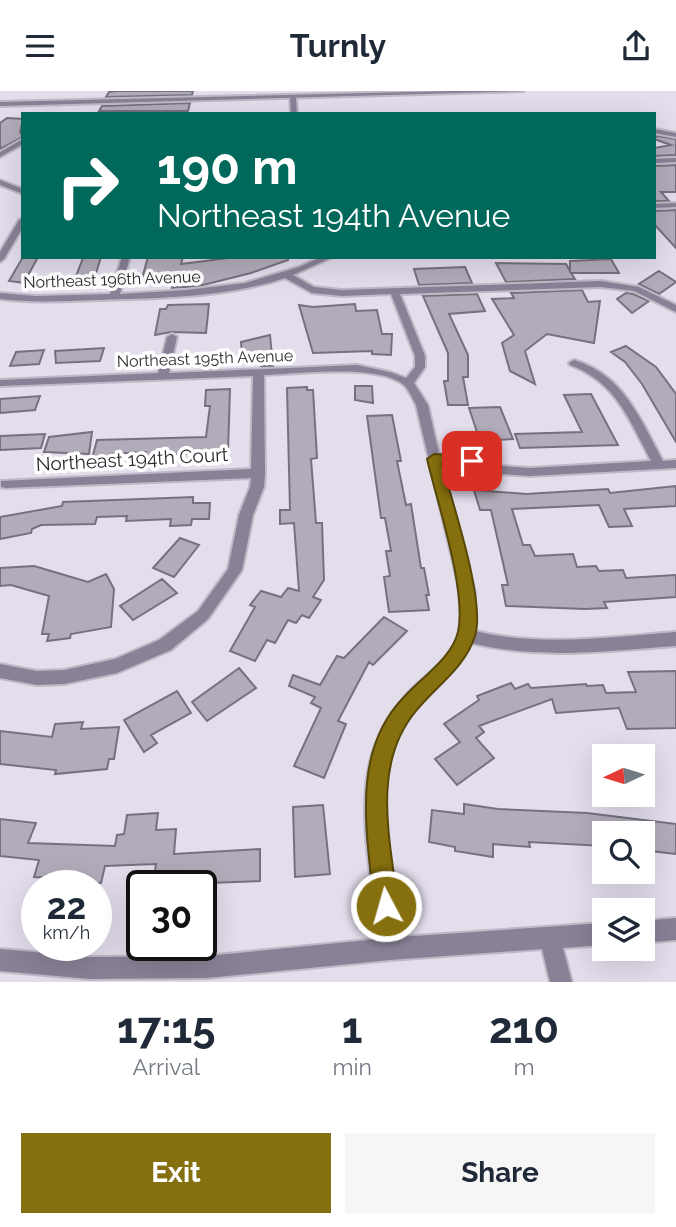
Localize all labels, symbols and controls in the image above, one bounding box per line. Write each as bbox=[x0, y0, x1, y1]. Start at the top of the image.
icon: menu bbox=[21, 27, 59, 65]
text: Turnly bbox=[290, 27, 386, 64]
icon: share bbox=[617, 27, 655, 65]
text: 190 m bbox=[157, 138, 298, 195]
icon: right bbox=[42, 140, 133, 231]
text: Northeast 194th Avenue bbox=[157, 197, 510, 234]
street label: Northeast 196th Avenue bbox=[23, 267, 201, 292]
street label: Northeast 195th Avenue bbox=[116, 346, 294, 371]
pin bbox=[442, 431, 502, 491]
icon: arrive bbox=[453, 442, 491, 480]
street label: Northeast 194th Court bbox=[35, 443, 229, 475]
north arrow bbox=[592, 744, 654, 807]
map controls bbox=[592, 744, 655, 961]
button: search bbox=[592, 821, 655, 884]
position arrow bbox=[349, 869, 423, 943]
speed limit sign: 30 bbox=[126, 870, 217, 961]
text: 22 bbox=[47, 886, 86, 927]
button: layers bbox=[592, 898, 655, 961]
text: km/h bbox=[43, 922, 90, 943]
text: 17:15 bbox=[117, 1004, 216, 1053]
text: 1 bbox=[342, 1004, 363, 1053]
text: 210 bbox=[489, 1004, 559, 1053]
text: Arrival bbox=[132, 1053, 200, 1080]
text: min bbox=[332, 1053, 372, 1080]
text: m bbox=[513, 1053, 535, 1080]
button: Exit bbox=[21, 1133, 331, 1213]
button: Share bbox=[345, 1133, 655, 1213]

